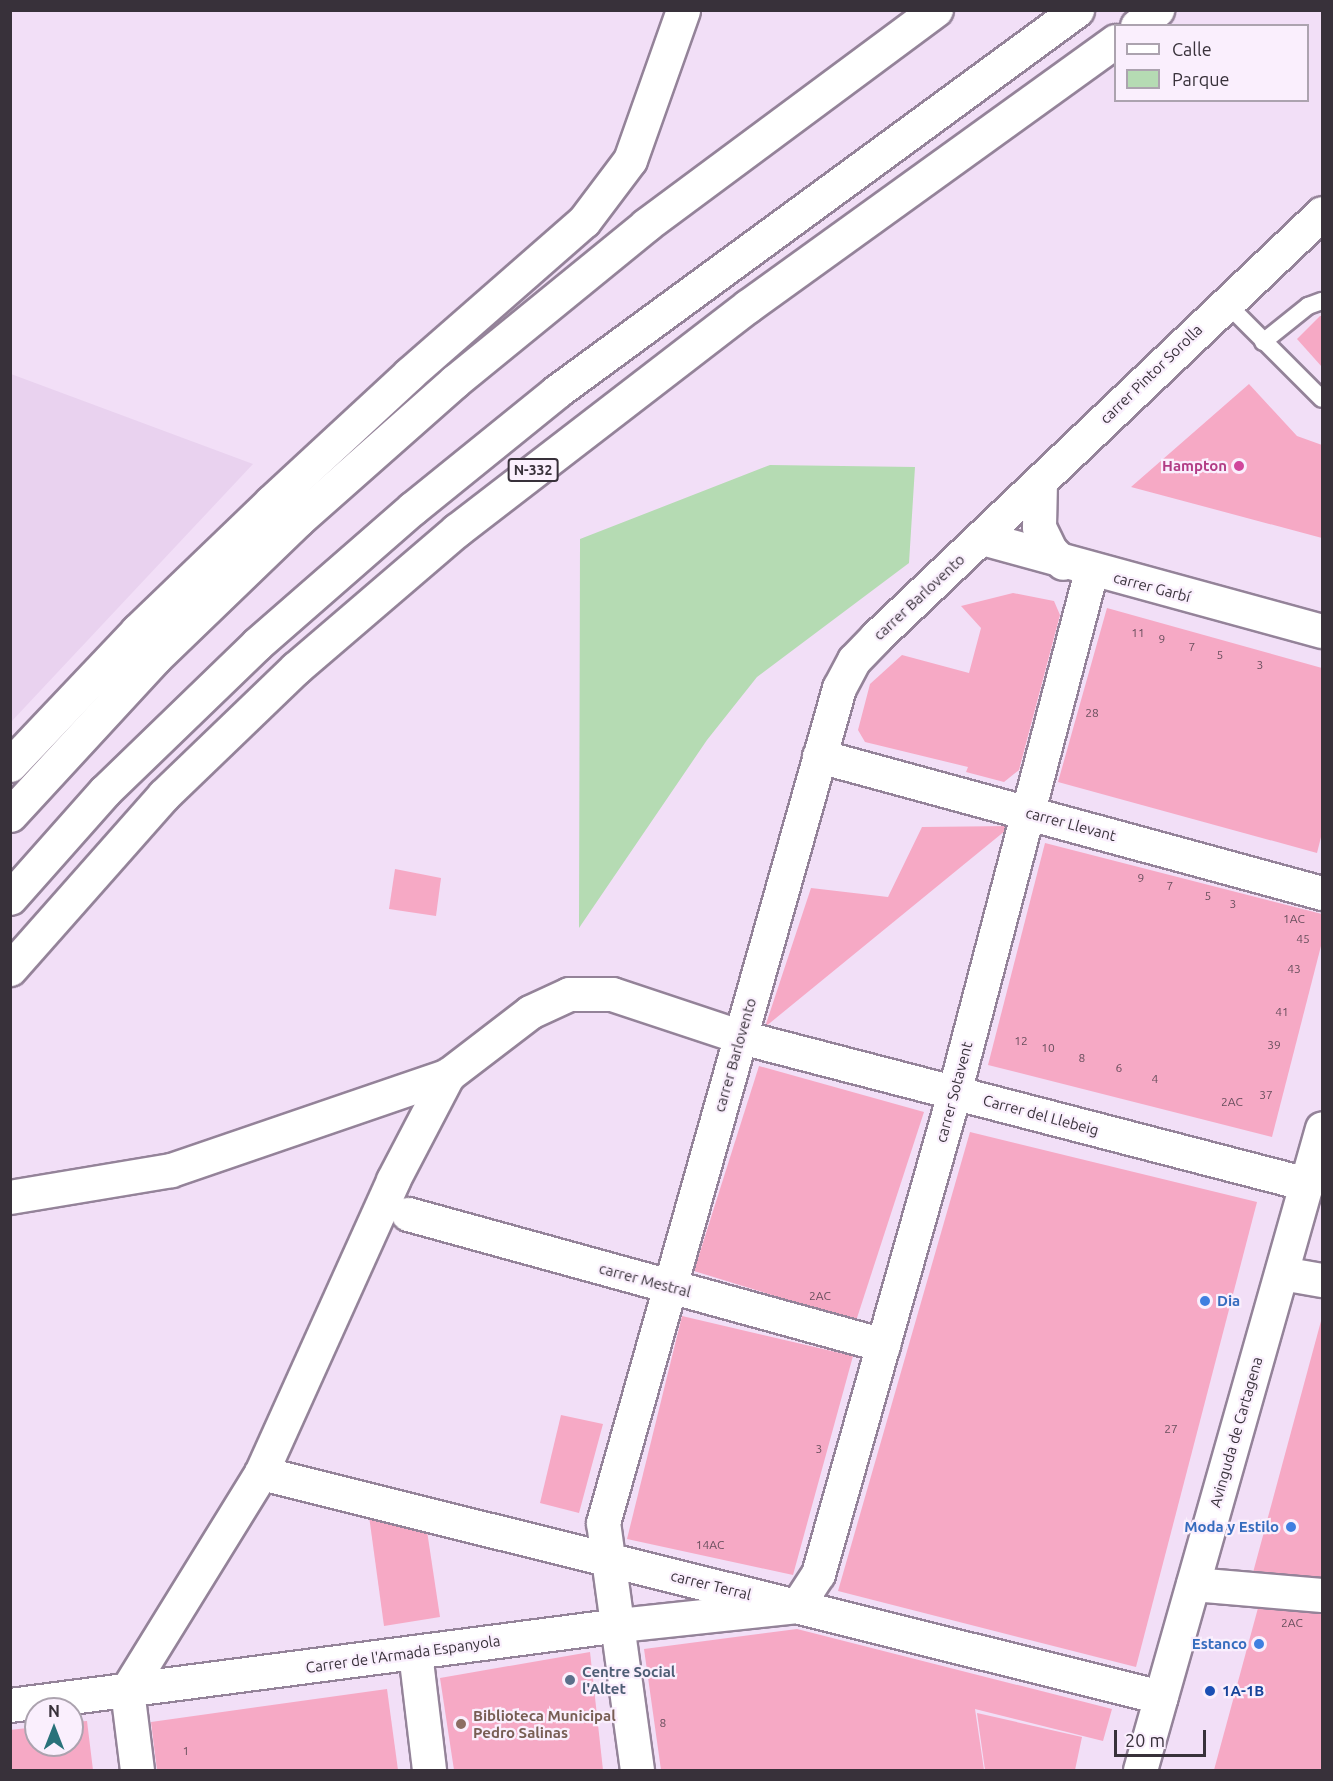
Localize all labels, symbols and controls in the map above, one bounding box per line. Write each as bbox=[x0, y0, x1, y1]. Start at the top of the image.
legend bbox=[1114, 24, 1309, 102]
text: Calle bbox=[1172, 39, 1212, 59]
text: Parque bbox=[1172, 69, 1229, 89]
street label: carrer Pintor Sorolla bbox=[1096, 321, 1206, 427]
place label: Hampton bbox=[1162, 457, 1227, 475]
road number: N-332 bbox=[508, 459, 558, 481]
marker: Hampton bbox=[1232, 459, 1246, 473]
street label: carrer Barlovento bbox=[870, 550, 968, 644]
street label: carrer Garbí bbox=[1111, 568, 1193, 606]
house number: 11 bbox=[1131, 626, 1145, 640]
house number: 9 bbox=[1159, 632, 1165, 646]
house number: 7 bbox=[1189, 640, 1195, 654]
house number: 5 bbox=[1217, 648, 1223, 662]
house number: 3 bbox=[1257, 658, 1263, 672]
house number: 28 bbox=[1085, 706, 1099, 720]
street label: carrer Llevant bbox=[1024, 803, 1118, 845]
house number: 9 bbox=[1138, 871, 1144, 885]
house number: 7 bbox=[1167, 879, 1173, 893]
house number: 5 bbox=[1205, 889, 1211, 903]
house number: 3 bbox=[1230, 897, 1236, 911]
house number: 1AC bbox=[1283, 912, 1305, 926]
house number: 45 bbox=[1296, 932, 1310, 946]
house number: 43 bbox=[1287, 962, 1301, 976]
street label: carrer Barlovento bbox=[710, 996, 760, 1114]
house number: 41 bbox=[1275, 1005, 1289, 1019]
house number: 12 bbox=[1014, 1034, 1028, 1048]
house number: 39 bbox=[1267, 1038, 1281, 1052]
street label: carrer Sotavent bbox=[932, 1040, 976, 1144]
house number: 10 bbox=[1041, 1041, 1055, 1055]
house number: 8 bbox=[1079, 1051, 1085, 1065]
house number: 6 bbox=[1116, 1061, 1122, 1075]
house number: 4 bbox=[1152, 1072, 1158, 1086]
house number: 37 bbox=[1259, 1088, 1273, 1102]
street label: Carrer del Llebeig bbox=[981, 1091, 1101, 1139]
house number: 2AC bbox=[1221, 1095, 1243, 1109]
street label: carrer Mestral bbox=[597, 1259, 693, 1301]
house number: 2AC bbox=[809, 1289, 831, 1303]
place label: Dia bbox=[1217, 1292, 1240, 1310]
marker: Dia bbox=[1198, 1294, 1212, 1308]
street label: Avinguda de Cartagena bbox=[1206, 1355, 1266, 1509]
house number: 27 bbox=[1164, 1422, 1178, 1436]
house number: 3 bbox=[816, 1442, 822, 1456]
place label: Moda y Estilo bbox=[1184, 1518, 1279, 1536]
marker: Moda y Estilo bbox=[1284, 1520, 1298, 1534]
house number: 14AC bbox=[696, 1538, 724, 1552]
street label: carrer Terral bbox=[669, 1566, 753, 1604]
house number: 2AC bbox=[1281, 1616, 1303, 1630]
street label: Carrer de l'Armada Espanyola bbox=[305, 1631, 501, 1677]
place label: Estanco bbox=[1192, 1635, 1247, 1653]
marker: Estanco bbox=[1252, 1637, 1266, 1651]
place label: Centre Social l'Altet bbox=[582, 1662, 675, 1697]
marker: Centre Social l'Altet bbox=[563, 1673, 577, 1687]
place label: 1A-1B bbox=[1222, 1682, 1264, 1700]
marker: 1A-1B bbox=[1203, 1684, 1217, 1698]
north arrow bbox=[24, 1697, 84, 1757]
text: N bbox=[48, 1702, 60, 1720]
place label: Biblioteca Municipal Pedro Salinas bbox=[473, 1706, 616, 1741]
house number: 8 bbox=[660, 1716, 666, 1730]
marker: Biblioteca Municipal Pedro Salinas bbox=[454, 1717, 468, 1731]
scale bar bbox=[1117, 1718, 1208, 1756]
text: 20 m bbox=[1125, 1730, 1165, 1750]
house number: 1 bbox=[183, 1744, 189, 1758]

